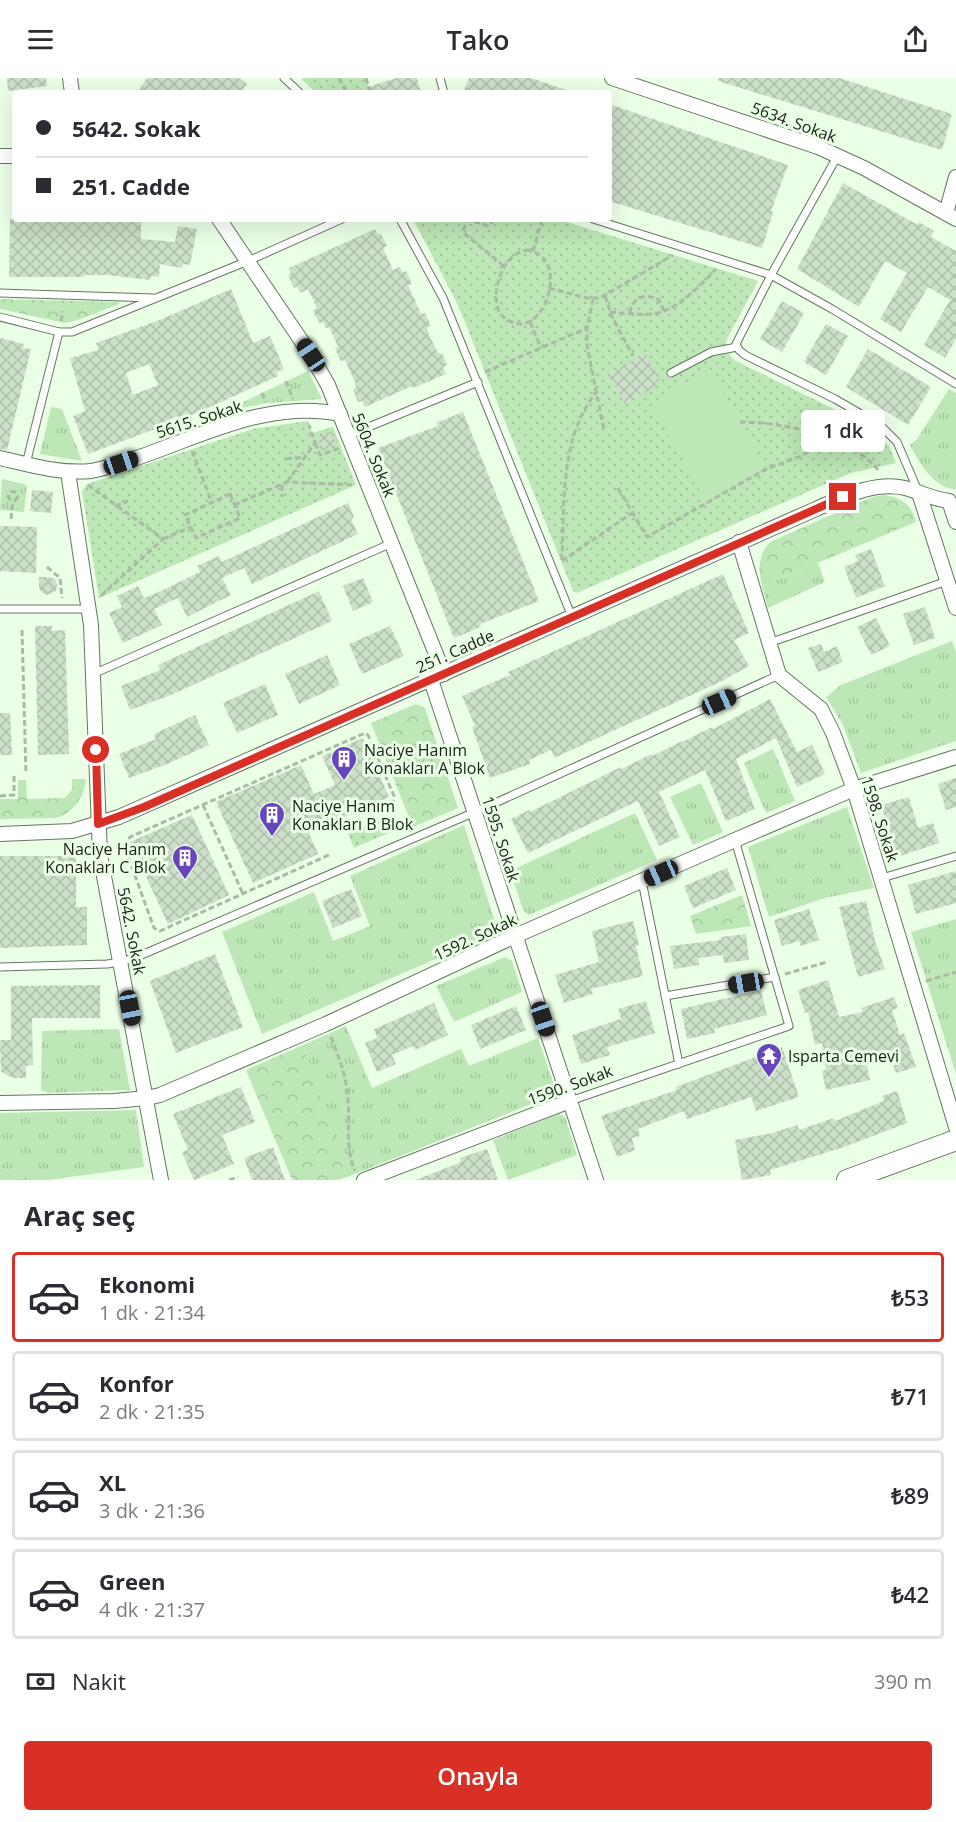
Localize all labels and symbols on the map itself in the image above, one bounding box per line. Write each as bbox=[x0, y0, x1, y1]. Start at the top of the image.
street label: 5634. Sokak bbox=[748, 96, 840, 148]
car bbox=[293, 335, 329, 375]
street label: 5615. Sokak bbox=[153, 395, 245, 443]
street label: 5604. Sokak bbox=[347, 410, 401, 501]
callout: 1 dk bbox=[801, 410, 885, 452]
car bbox=[101, 449, 141, 477]
route end bbox=[829, 483, 856, 510]
street label: 251. Cadde bbox=[412, 624, 498, 678]
car bbox=[699, 686, 739, 718]
route start bbox=[82, 736, 109, 763]
place label: Naciye Hanım Konakları A Blok bbox=[364, 739, 485, 779]
building icon: Naciye Hanım Konakları A Blok bbox=[329, 744, 359, 782]
street label: 1598. Sokak bbox=[856, 773, 904, 865]
street label: 1595. Sokak bbox=[477, 793, 525, 885]
place label: Naciye Hanım Konakları B Blok bbox=[292, 795, 414, 835]
building icon: Naciye Hanım Konakları B Blok bbox=[257, 800, 287, 838]
place label: Naciye Hanım Konakları C Blok bbox=[45, 838, 167, 878]
building icon: Naciye Hanım Konakları C Blok bbox=[170, 843, 200, 881]
car bbox=[641, 857, 681, 889]
street label: 5642. Sokak bbox=[113, 885, 151, 977]
street label: 1592. Sokak bbox=[430, 908, 521, 966]
car bbox=[727, 971, 765, 995]
car bbox=[118, 989, 142, 1027]
car bbox=[529, 999, 557, 1039]
temple icon: Isparta Cemevi bbox=[754, 1041, 784, 1079]
place label: Isparta Cemevi bbox=[788, 1045, 899, 1067]
street label: 1590. Sokak bbox=[524, 1059, 616, 1111]

